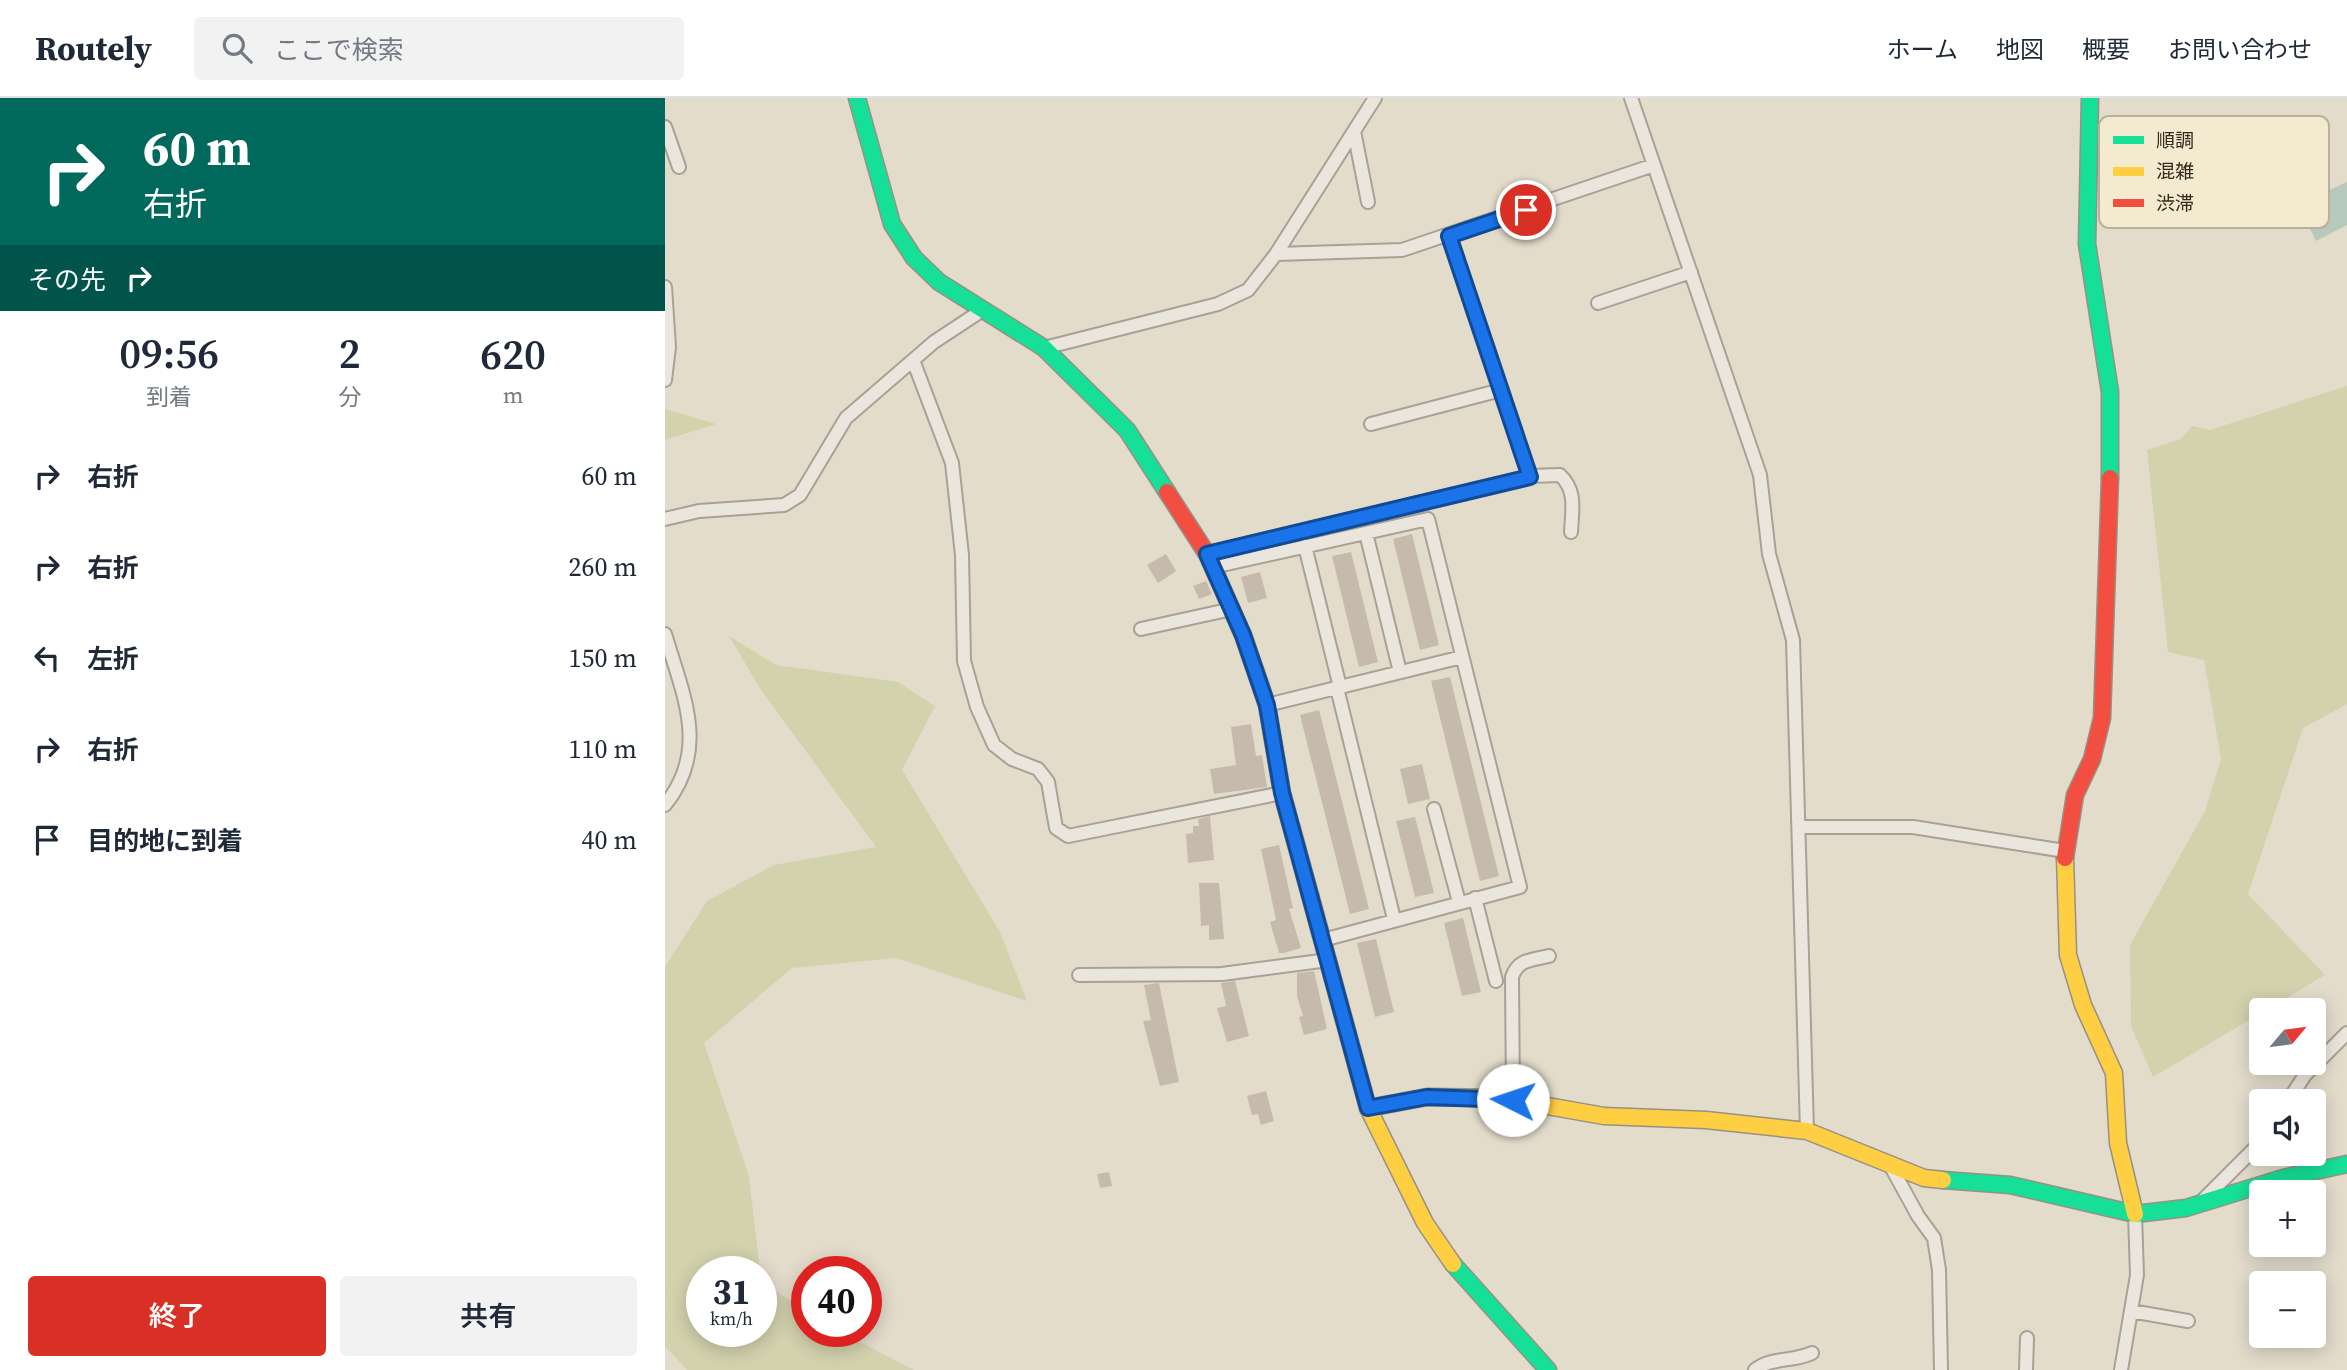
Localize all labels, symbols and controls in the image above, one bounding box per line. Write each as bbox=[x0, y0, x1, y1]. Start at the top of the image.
search box bbox=[194, 17, 684, 80]
text: Routely bbox=[35, 26, 152, 71]
icon: search bbox=[218, 29, 256, 67]
text: ここで検索 bbox=[274, 32, 404, 68]
text: ホーム bbox=[1887, 33, 1958, 66]
text: 地図 bbox=[1996, 33, 2044, 66]
text: 概要 bbox=[2082, 33, 2130, 66]
text: お問い合わせ bbox=[2168, 33, 2312, 66]
text: 60 m bbox=[143, 114, 251, 181]
legend bbox=[2099, 116, 2329, 228]
icon: right bbox=[28, 126, 119, 217]
text: 順調 bbox=[2156, 127, 2194, 153]
text: 混雑 bbox=[2156, 158, 2194, 184]
pin bbox=[1496, 180, 1556, 240]
text: 右折 bbox=[143, 182, 207, 226]
text: 渋滞 bbox=[2156, 190, 2194, 216]
icon: arrive bbox=[1507, 191, 1545, 229]
icon: right bbox=[120, 259, 158, 297]
text: その先 bbox=[28, 262, 106, 298]
text: 09:56 bbox=[119, 324, 219, 382]
text: 2 bbox=[339, 324, 361, 382]
text: 620 bbox=[480, 325, 546, 383]
text: m bbox=[503, 379, 523, 411]
text: 到着 bbox=[146, 381, 192, 413]
text: 分 bbox=[338, 381, 361, 413]
icon: right bbox=[28, 457, 66, 495]
text: 60 m bbox=[582, 458, 637, 494]
text: 右折 bbox=[87, 459, 139, 495]
icon: right bbox=[28, 548, 66, 586]
text: 260 m bbox=[569, 549, 637, 585]
text: 右折 bbox=[87, 550, 139, 586]
icon: left bbox=[28, 639, 66, 677]
text: 150 m bbox=[569, 640, 637, 676]
text: 左折 bbox=[87, 641, 139, 677]
icon: right bbox=[28, 730, 66, 768]
text: 110 m bbox=[569, 731, 637, 767]
text: 右折 bbox=[87, 732, 139, 768]
icon: arrive bbox=[28, 821, 66, 859]
text: 40 m bbox=[582, 822, 637, 858]
text: 目的地に到着 bbox=[87, 823, 243, 859]
north arrow bbox=[2249, 998, 2326, 1074]
map controls bbox=[2249, 998, 2326, 1348]
position arrow bbox=[1476, 1063, 1550, 1137]
button: sound bbox=[2249, 1089, 2326, 1166]
button: + bbox=[2249, 1180, 2326, 1257]
speed limit sign: 40 bbox=[791, 1256, 882, 1347]
text: 31 bbox=[713, 1268, 750, 1316]
button: − bbox=[2249, 1271, 2326, 1348]
button: 終了 bbox=[28, 1276, 326, 1356]
button: 共有 bbox=[340, 1276, 637, 1356]
text: km/h bbox=[710, 1306, 753, 1331]

